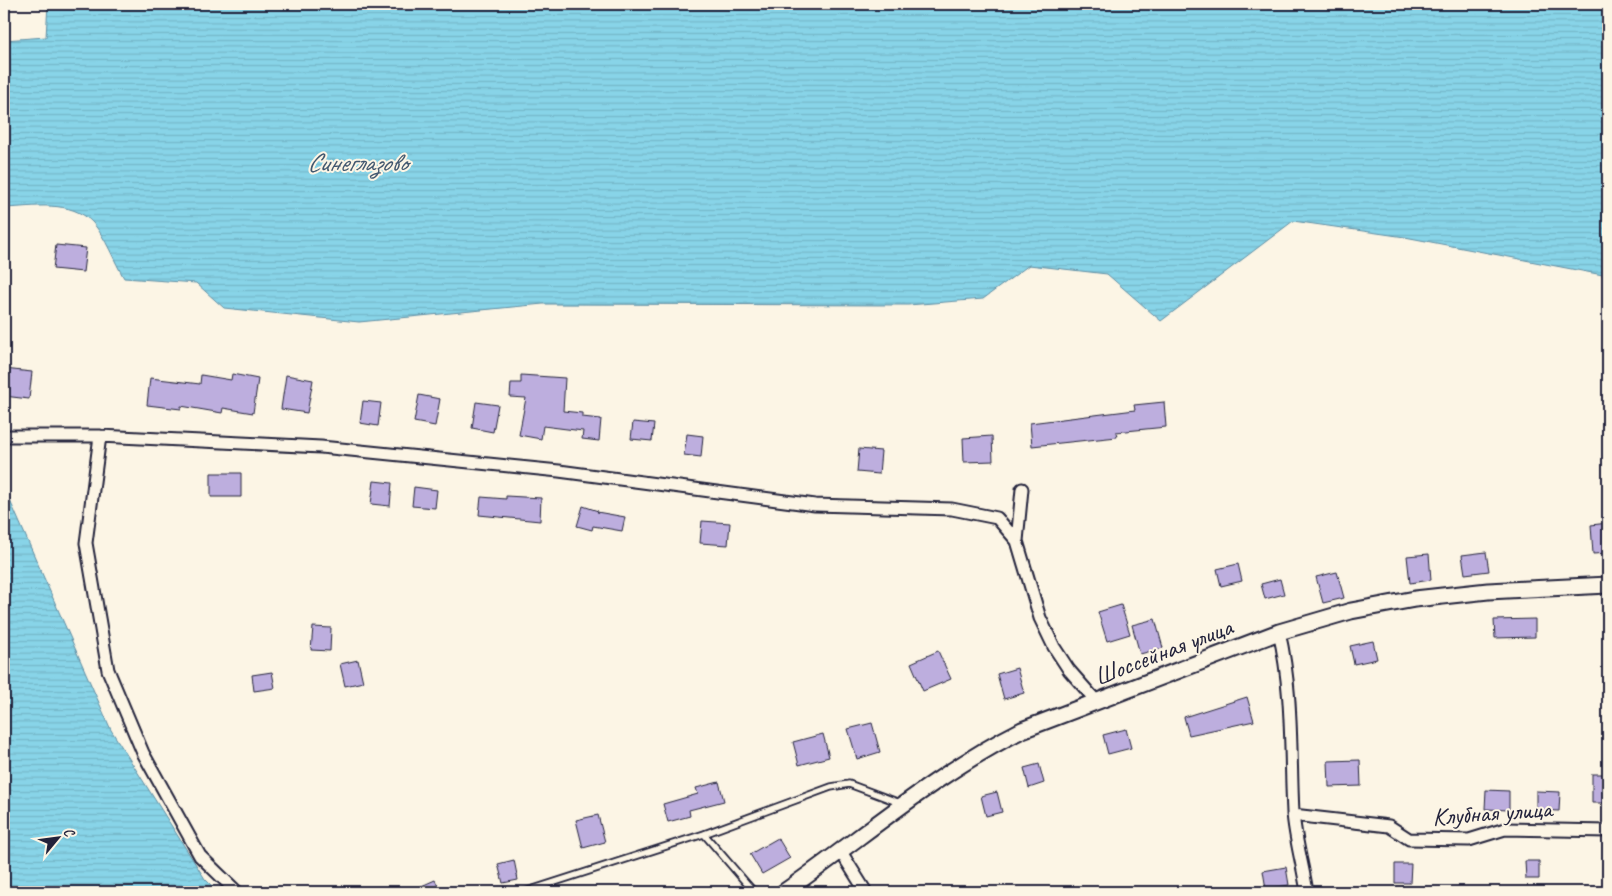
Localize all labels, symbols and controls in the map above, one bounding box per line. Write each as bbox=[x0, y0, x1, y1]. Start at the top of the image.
water label: Синеглазово bbox=[307, 146, 412, 179]
street label: Шоссейная улица bbox=[1090, 610, 1239, 693]
street label: Клубная улица bbox=[1431, 793, 1556, 833]
north arrow bbox=[32, 814, 82, 864]
text: С bbox=[60, 825, 79, 841]

